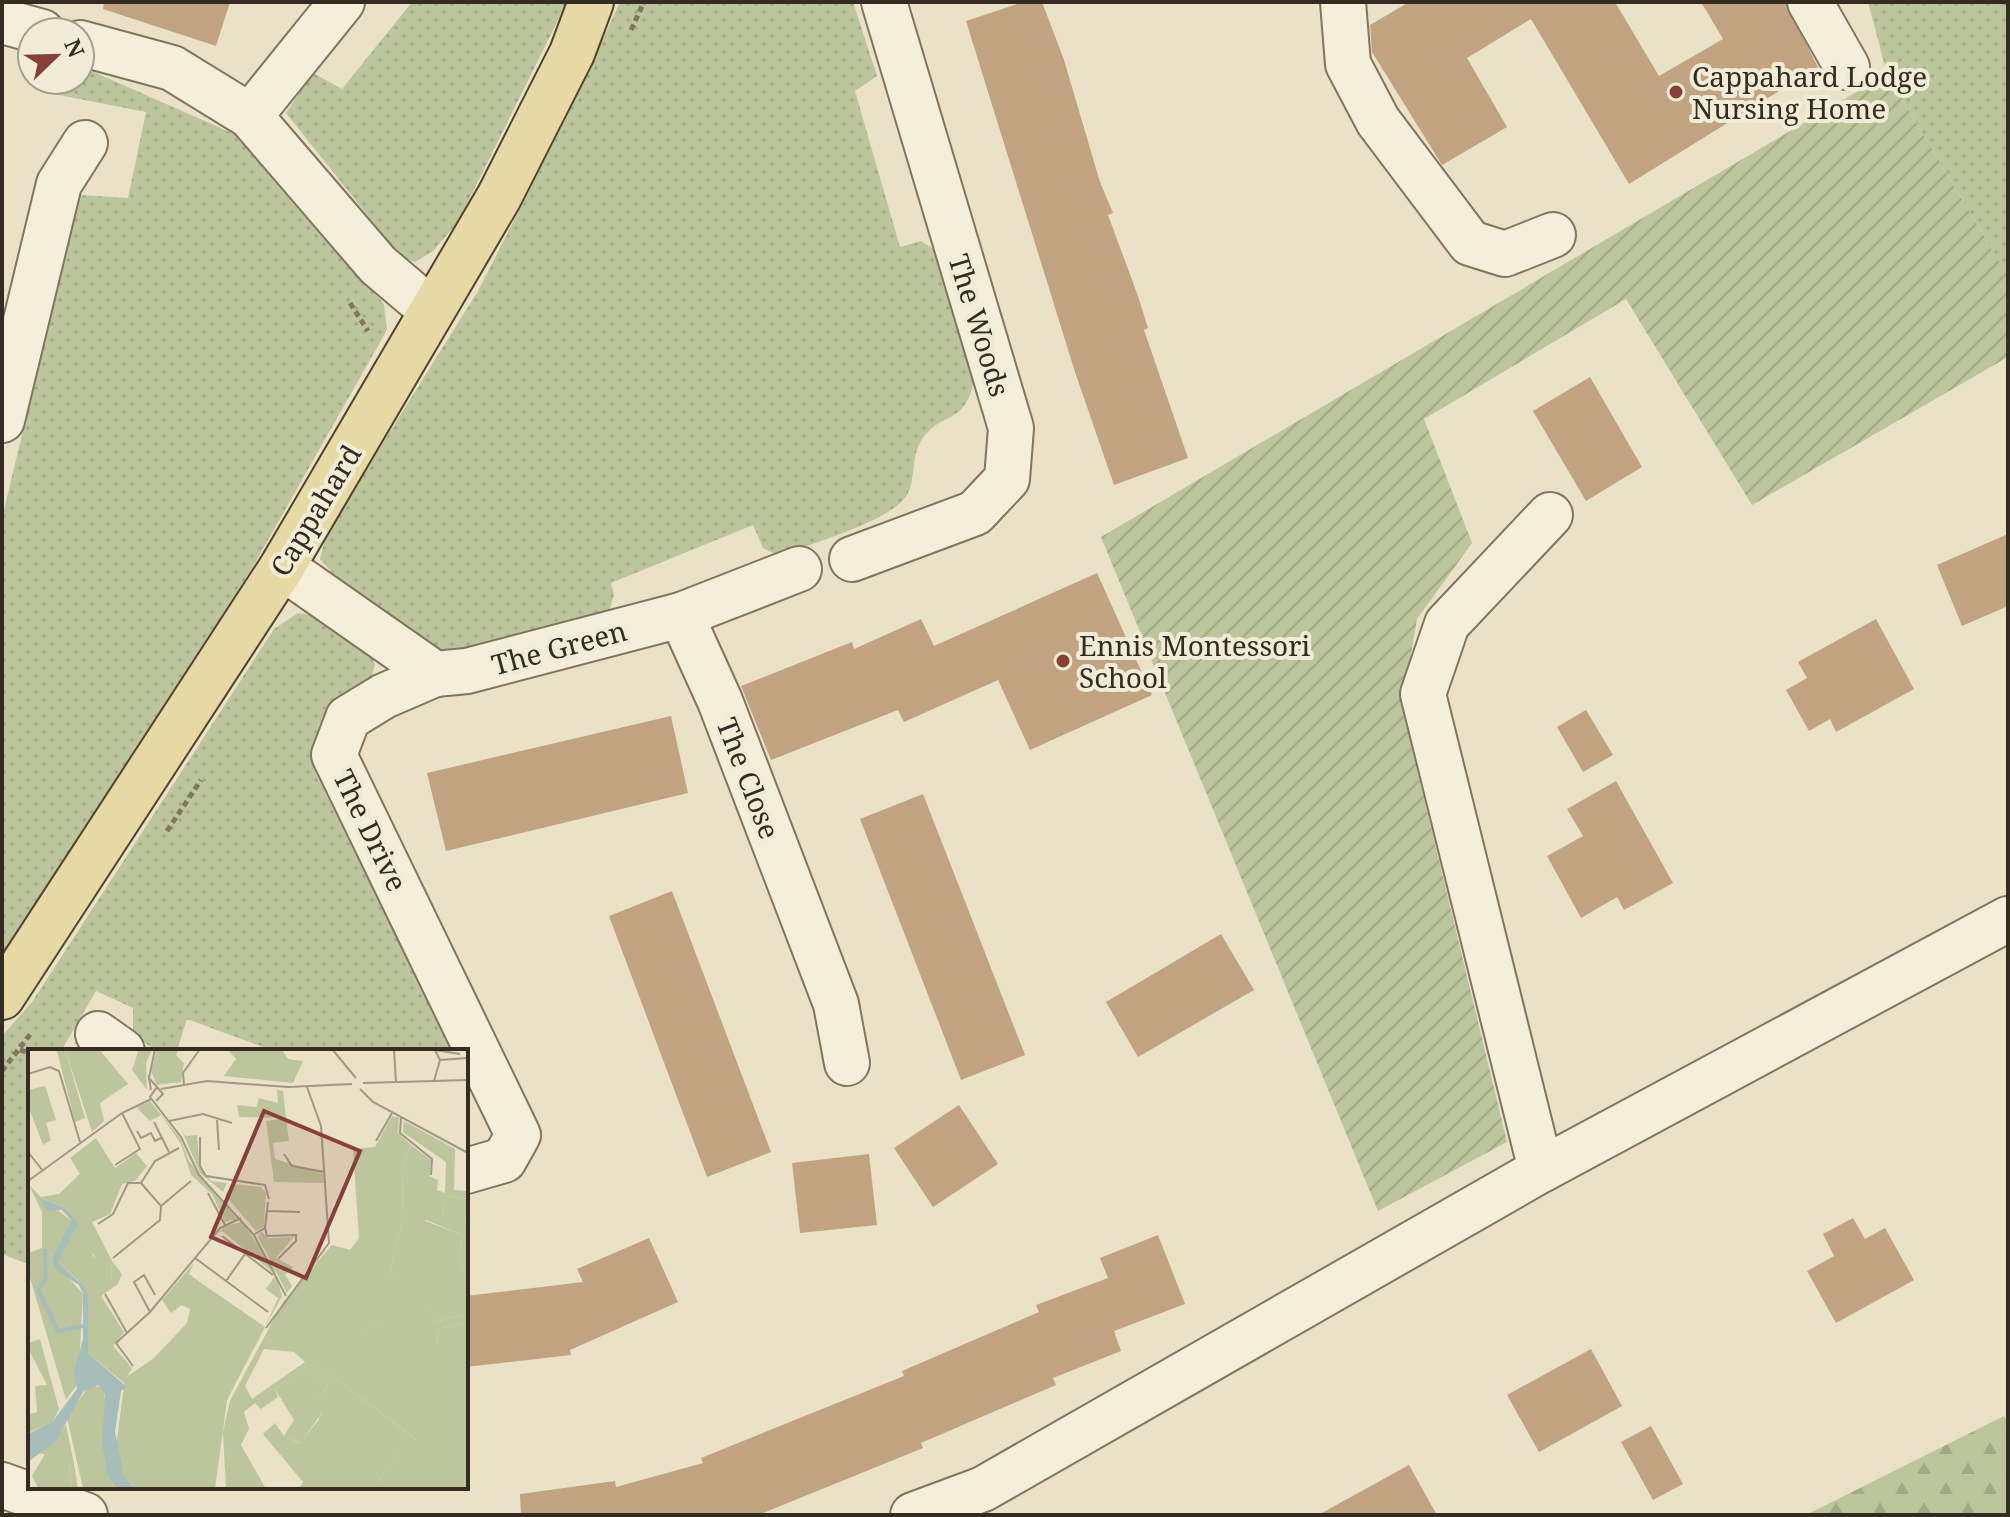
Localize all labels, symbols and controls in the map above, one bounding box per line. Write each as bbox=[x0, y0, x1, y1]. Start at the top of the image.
north arrow bbox=[16, 16, 96, 96]
text: N bbox=[58, 34, 93, 62]
place label: Cappahard Lodge Nursing Home bbox=[1692, 57, 1927, 127]
marker: Cappahard Lodge Nursing Home bbox=[1667, 83, 1685, 101]
street label: The Woods bbox=[940, 249, 1020, 401]
street label: Cappahard bbox=[261, 437, 369, 583]
street label: The Green bbox=[487, 611, 631, 683]
place label: Ennis Montessori School bbox=[1079, 626, 1310, 696]
marker: Ennis Montessori School bbox=[1054, 652, 1072, 670]
street label: The Close bbox=[709, 712, 789, 844]
street label: The Drive bbox=[325, 763, 417, 897]
inset map bbox=[28, 1049, 468, 1489]

